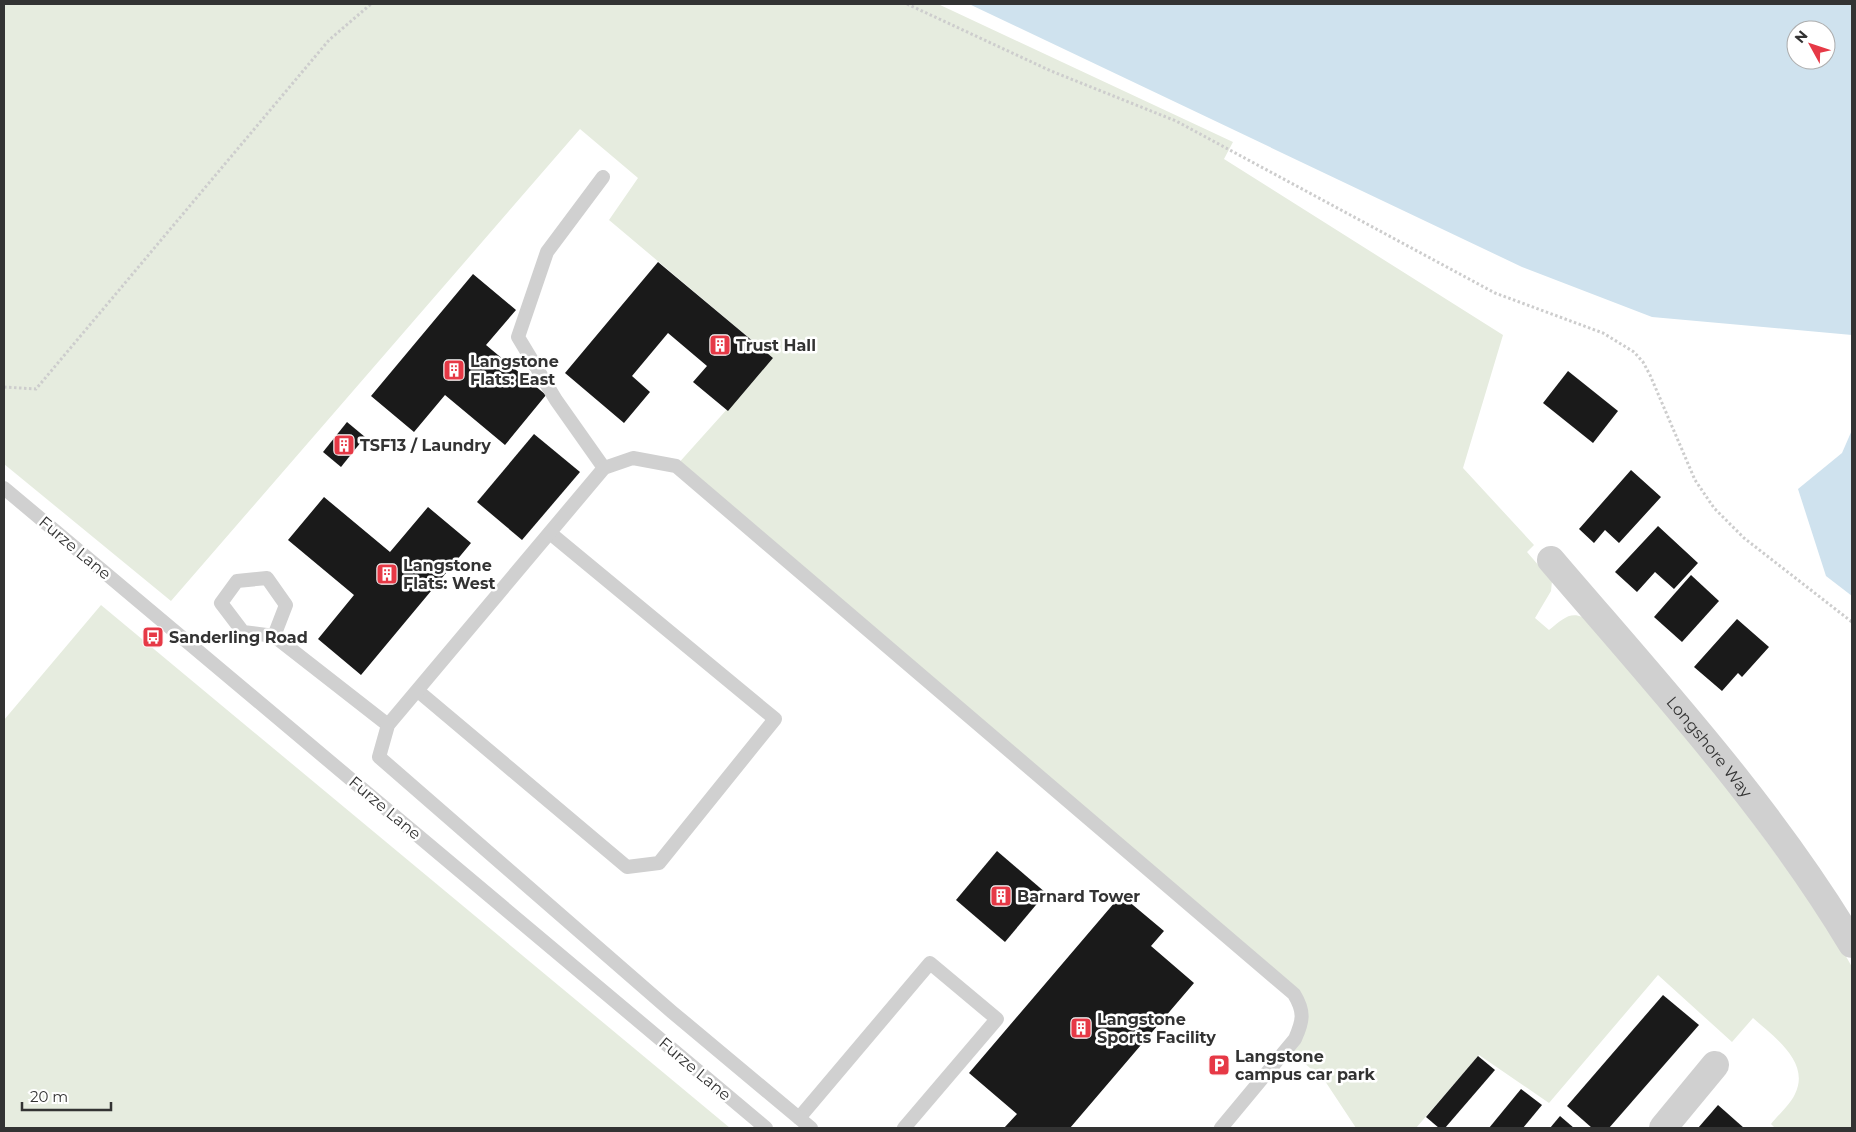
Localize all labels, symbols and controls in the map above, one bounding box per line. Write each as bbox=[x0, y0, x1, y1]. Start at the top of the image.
north arrow bbox=[1786, 20, 1836, 70]
text: N bbox=[1791, 27, 1812, 47]
building icon: Trust Hall bbox=[708, 333, 732, 357]
place label: Trust Hall bbox=[736, 336, 816, 355]
place label: Langstone Flats: East bbox=[470, 352, 559, 389]
building icon: Langstone Flats: East bbox=[442, 358, 466, 382]
building icon: TSF13 / Laundry bbox=[332, 433, 356, 457]
place label: TSF13 / Laundry bbox=[360, 436, 491, 455]
street label: Furze Lane bbox=[35, 512, 115, 584]
place label: Langstone Flats: West bbox=[403, 556, 495, 593]
building icon: Langstone Flats: West bbox=[375, 562, 399, 586]
bus stop icon: Sanderling Road bbox=[141, 625, 165, 649]
place label: Sanderling Road bbox=[169, 628, 308, 647]
street label: Longshore Way bbox=[1663, 692, 1757, 801]
street label: Furze Lane bbox=[345, 772, 425, 844]
building icon: Barnard Tower bbox=[989, 884, 1013, 908]
place label: Barnard Tower bbox=[1017, 887, 1140, 906]
place label: Langstone Sports Facility bbox=[1097, 1010, 1216, 1047]
building icon: Langstone Sports Facility bbox=[1069, 1016, 1093, 1040]
street label: Furze Lane bbox=[655, 1033, 735, 1105]
place label: Langstone campus car park bbox=[1235, 1047, 1376, 1084]
parking icon: Langstone campus car park bbox=[1207, 1053, 1231, 1077]
scale bar bbox=[22, 1080, 111, 1112]
text: 20 m bbox=[30, 1087, 68, 1106]

